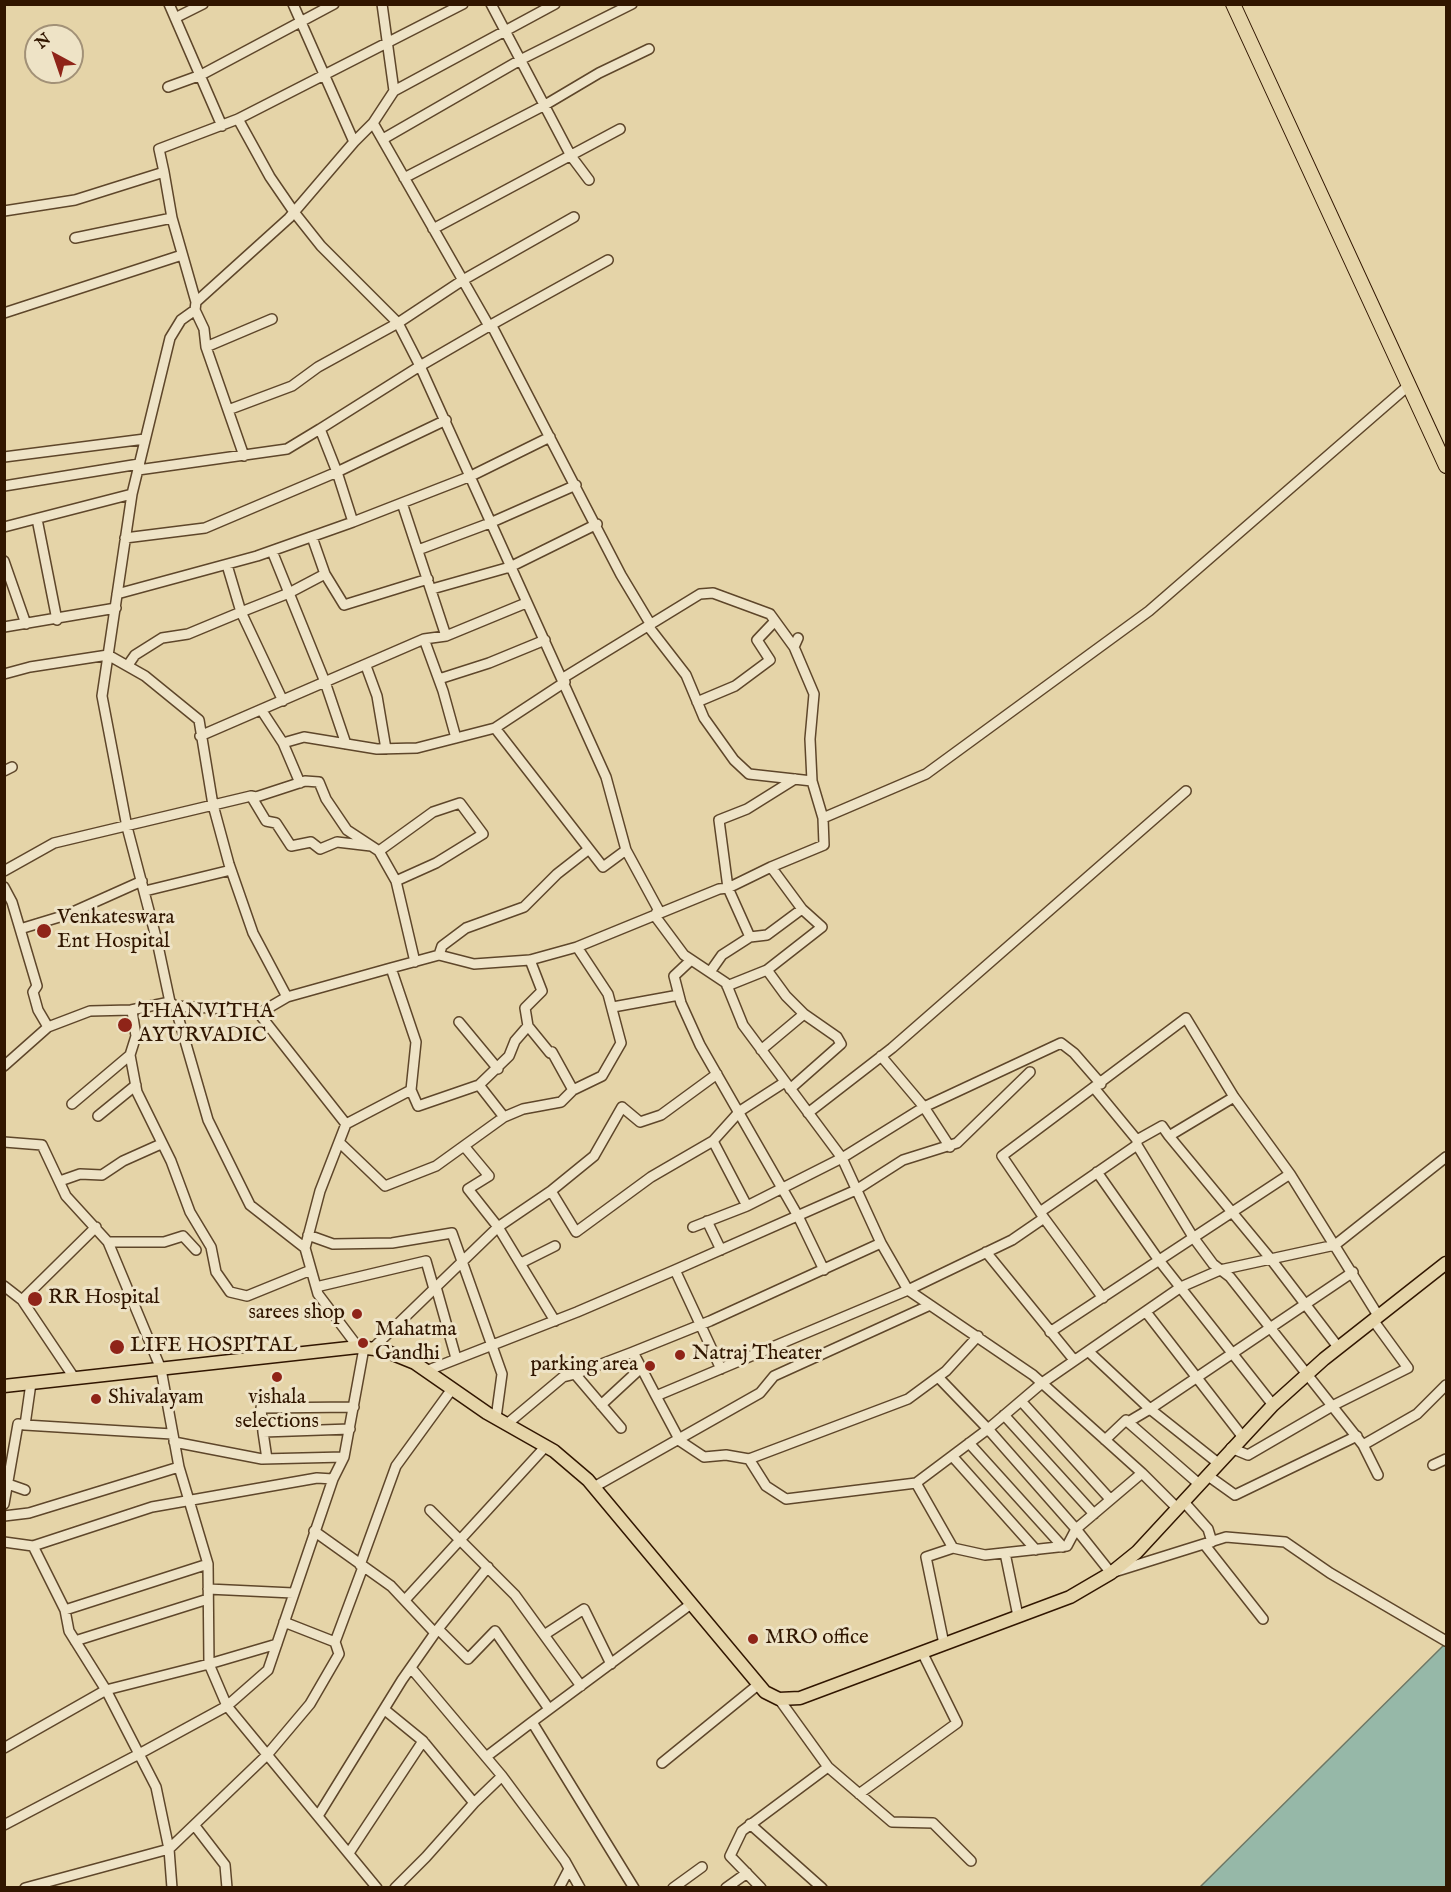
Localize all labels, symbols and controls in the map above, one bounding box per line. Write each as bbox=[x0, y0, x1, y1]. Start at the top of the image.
north arrow bbox=[24, 24, 84, 84]
text: N bbox=[32, 30, 55, 54]
place label: Venkateswara Ent Hospital bbox=[57, 906, 175, 956]
marker: Venkateswara Ent Hospital bbox=[35, 922, 53, 940]
place label: THANVITHA AYURVADIC bbox=[138, 1000, 274, 1050]
marker: THANVITHA AYURVADIC bbox=[116, 1016, 134, 1034]
place label: RR Hospital bbox=[48, 1286, 160, 1312]
marker: RR Hospital bbox=[26, 1290, 44, 1308]
place label: sarees shop bbox=[248, 1301, 345, 1327]
marker: sarees shop bbox=[350, 1307, 364, 1321]
place label: Mahatma Gandhi bbox=[375, 1318, 457, 1368]
place label: LIFE HOSPITAL bbox=[130, 1334, 297, 1360]
marker: Mahatma Gandhi bbox=[356, 1336, 370, 1350]
marker: LIFE HOSPITAL bbox=[108, 1338, 126, 1356]
place label: Natraj Theater bbox=[692, 1342, 822, 1368]
marker: Natraj Theater bbox=[673, 1348, 687, 1362]
place label: parking area bbox=[530, 1353, 638, 1379]
marker: parking area bbox=[643, 1359, 657, 1373]
marker: vishala selections bbox=[270, 1370, 284, 1384]
place label: Shivalayam bbox=[108, 1386, 204, 1412]
place label: vishala selections bbox=[235, 1386, 319, 1436]
marker: Shivalayam bbox=[89, 1392, 103, 1406]
place label: MRO office bbox=[765, 1626, 869, 1652]
marker: MRO office bbox=[746, 1632, 760, 1646]

